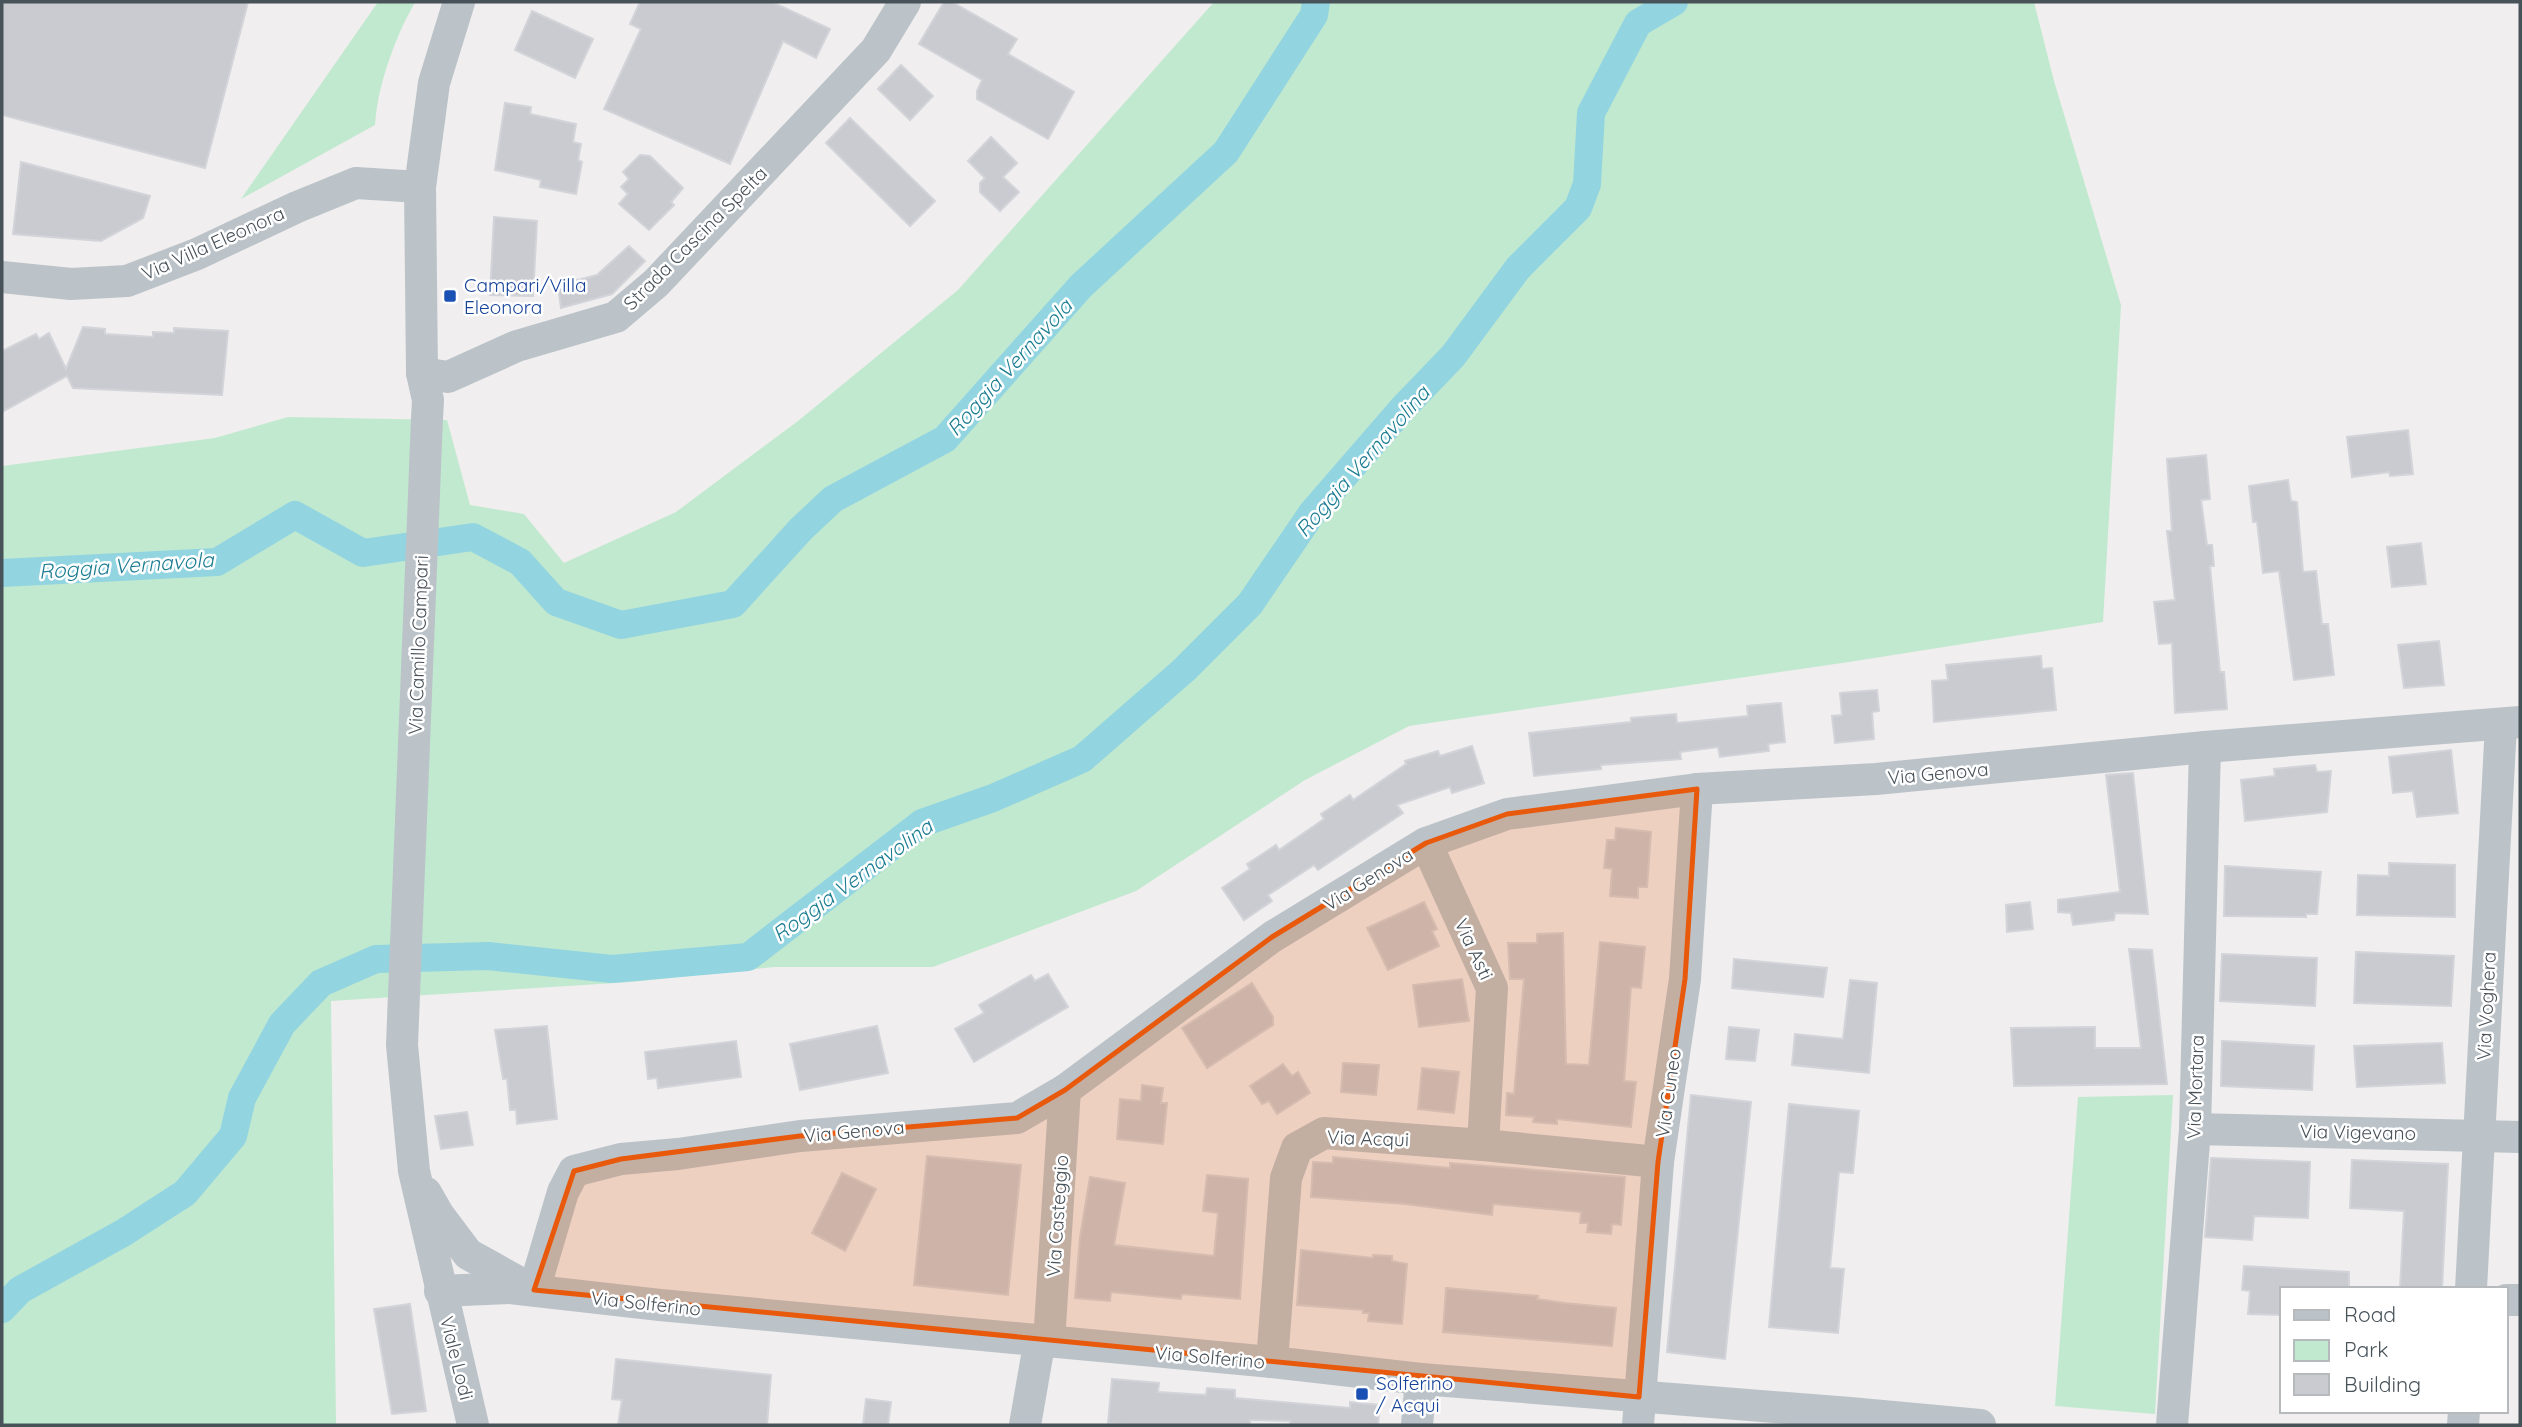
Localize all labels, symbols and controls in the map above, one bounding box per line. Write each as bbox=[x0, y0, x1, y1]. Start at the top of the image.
street label: Strada Cascina Spelta bbox=[618, 161, 772, 315]
street label: Via Villa Eleonora bbox=[138, 201, 288, 285]
place label: Campari/Villa Eleonora bbox=[464, 273, 587, 319]
marker: Campari/Villa Eleonora bbox=[442, 288, 458, 304]
water label: Roggia Vernavola bbox=[941, 292, 1078, 441]
water label: Roggia Vernavolina bbox=[1289, 379, 1436, 542]
water label: Roggia Vernavola bbox=[38, 546, 216, 584]
street label: Via Camillo Campari bbox=[403, 555, 433, 735]
street label: Via Genova bbox=[1887, 757, 1989, 789]
water label: Roggia Vernavolina bbox=[767, 812, 938, 947]
street label: Via Genova bbox=[1319, 842, 1417, 916]
street label: Via Asti bbox=[1449, 914, 1499, 984]
street label: Via Voghera bbox=[2471, 951, 2501, 1061]
street label: Via Mortara bbox=[2181, 1034, 2209, 1140]
street label: Via Cuneo bbox=[1650, 1047, 1686, 1139]
street label: Via Genova bbox=[803, 1115, 905, 1147]
street label: Via Vigevano bbox=[2300, 1119, 2416, 1145]
street label: Via Acqui bbox=[1327, 1125, 1409, 1151]
street label: Via Casteggio bbox=[1041, 1154, 1073, 1278]
street label: Via Solferino bbox=[590, 1285, 702, 1321]
legend bbox=[2280, 1287, 2508, 1413]
text: Road bbox=[2344, 1301, 2396, 1327]
street label: Viale Lodi bbox=[435, 1314, 479, 1402]
text: Park bbox=[2344, 1336, 2388, 1362]
street label: Via Solferino bbox=[1154, 1340, 1266, 1374]
place label: Solferino / Acqui bbox=[1376, 1371, 1453, 1417]
text: Building bbox=[2344, 1371, 2421, 1397]
marker: Solferino / Acqui bbox=[1354, 1386, 1370, 1402]

